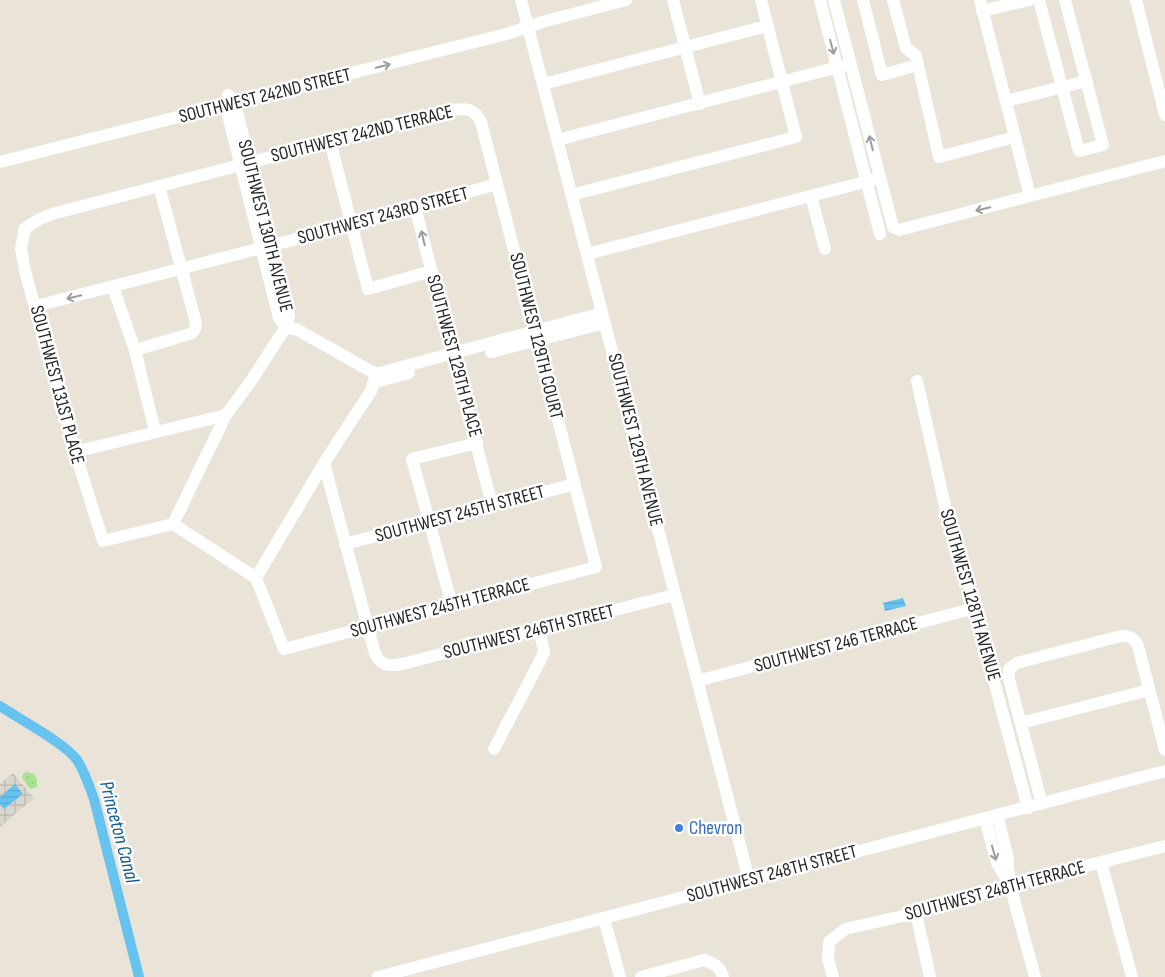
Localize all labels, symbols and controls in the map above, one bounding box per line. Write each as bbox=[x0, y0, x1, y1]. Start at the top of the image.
one-way arrow bbox=[828, 39, 837, 55]
one-way arrow bbox=[375, 61, 391, 70]
street label: SOUTHWEST 242ND STREET bbox=[177, 63, 354, 129]
street label: SOUTHWEST 242ND TERRACE bbox=[269, 100, 455, 168]
one-way arrow bbox=[866, 136, 875, 152]
street label: SOUTHWEST 130TH AVENUE bbox=[232, 137, 298, 315]
street label: SOUTHWEST 243RD STREET bbox=[295, 182, 471, 250]
one-way arrow bbox=[975, 204, 991, 214]
one-way arrow bbox=[418, 230, 427, 246]
street label: SOUTHWEST 129TH COURT bbox=[504, 250, 568, 422]
street label: SOUTHWEST 129TH PLACE bbox=[421, 272, 487, 440]
one-way arrow bbox=[67, 293, 83, 302]
street label: SOUTHWEST 131ST PLACE bbox=[25, 303, 89, 467]
street label: SOUTHWEST 129TH AVENUE bbox=[602, 351, 668, 529]
street label: SOUTHWEST 245TH STREET bbox=[373, 480, 548, 548]
street label: SOUTHWEST 128TH AVENUE bbox=[934, 507, 1006, 683]
street label: SOUTHWEST 245TH TERRACE bbox=[348, 573, 532, 643]
street label: SOUTHWEST 246TH STREET bbox=[441, 600, 617, 664]
street label: SOUTHWEST 246 TERRACE bbox=[752, 612, 920, 678]
water label: Princeton Canal bbox=[94, 778, 144, 887]
place label: Chevron bbox=[689, 817, 742, 840]
marker: Chevron bbox=[673, 822, 685, 834]
street label: SOUTHWEST 248TH STREET bbox=[684, 840, 860, 908]
one-way arrow bbox=[990, 844, 1000, 860]
street label: SOUTHWEST 248TH TERRACE bbox=[902, 856, 1088, 926]

